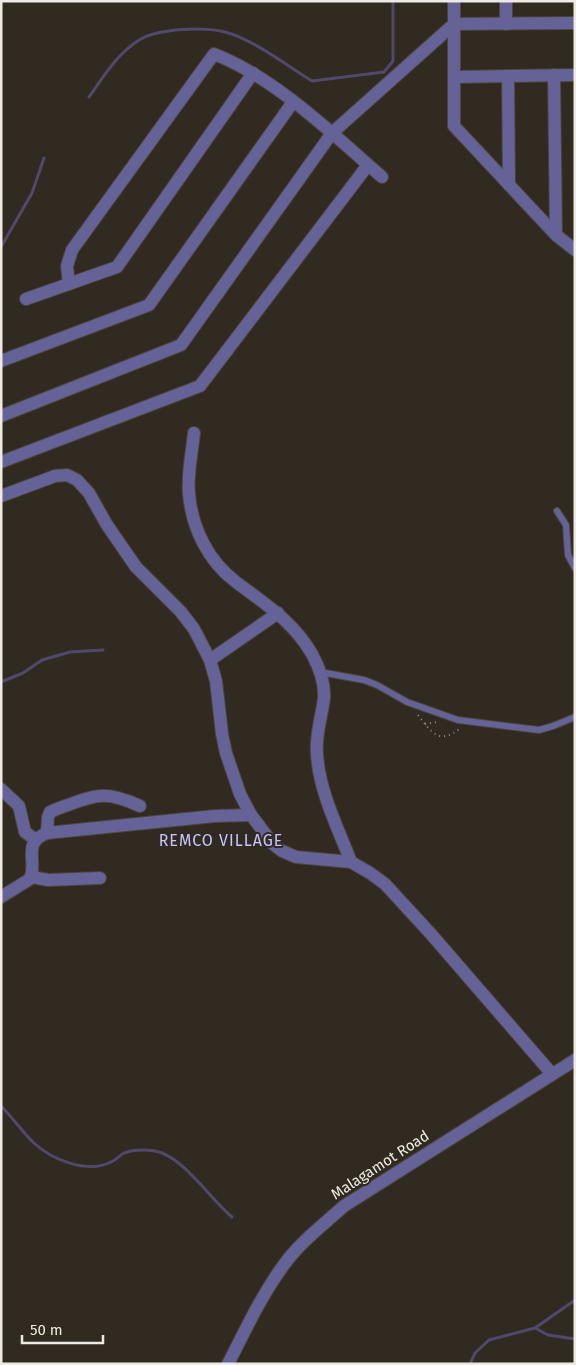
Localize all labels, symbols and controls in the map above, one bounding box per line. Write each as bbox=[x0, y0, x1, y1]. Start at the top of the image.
district label: REMCO VILLAGE bbox=[159, 831, 283, 850]
street label: Malagamot Road bbox=[328, 1127, 432, 1203]
scale bar bbox=[22, 1312, 104, 1344]
text: 50 m bbox=[30, 1321, 63, 1339]

